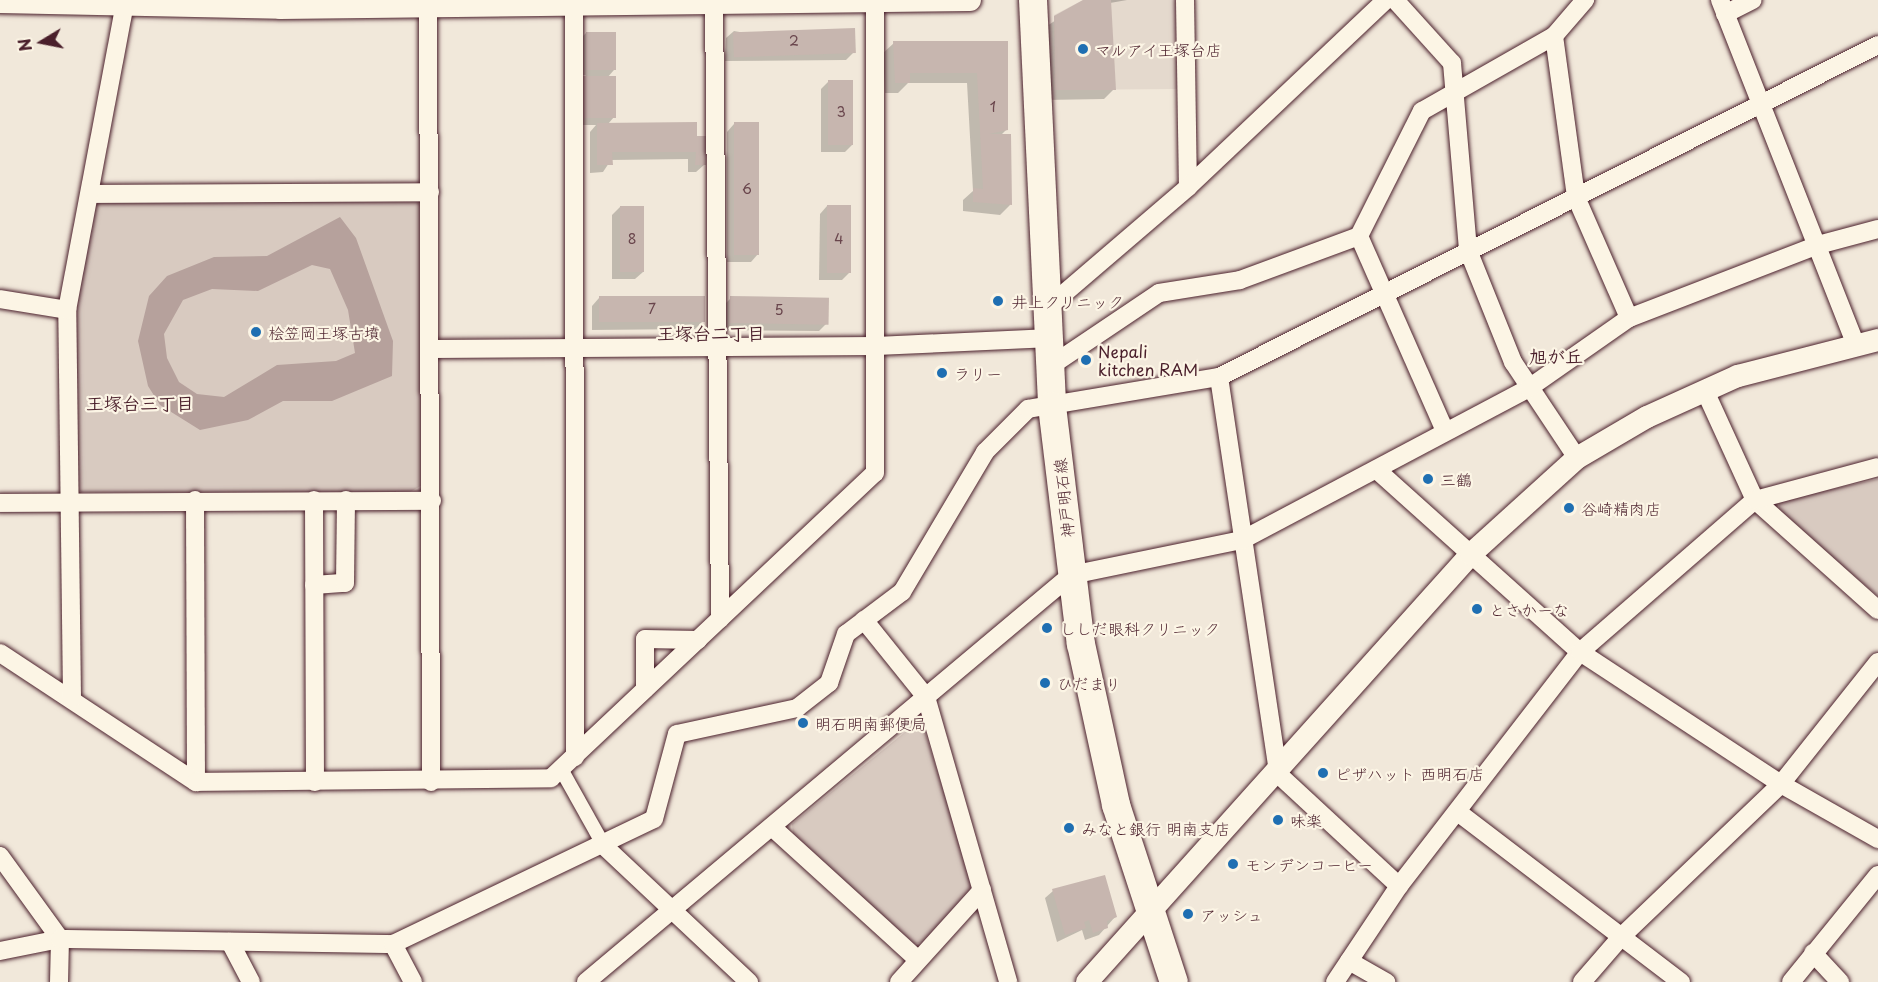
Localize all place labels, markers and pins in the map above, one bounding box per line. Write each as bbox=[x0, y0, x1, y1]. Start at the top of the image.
place label: マルアイ王塚台店 bbox=[1095, 39, 1223, 59]
marker: マルアイ王塚台店 bbox=[1076, 42, 1090, 56]
place label: 井上クリニック bbox=[1012, 291, 1124, 311]
marker: 井上クリニック bbox=[989, 292, 1007, 310]
place label: 桧笠岡王塚古墳 bbox=[268, 322, 380, 342]
marker: 桧笠岡王塚古墳 bbox=[249, 325, 263, 339]
place label: Nepali kitchen RAM bbox=[1098, 341, 1198, 379]
marker: Nepali kitchen RAM bbox=[1079, 353, 1093, 367]
place label: ラリー bbox=[954, 363, 1002, 383]
marker: ラリー bbox=[935, 366, 949, 380]
place label: 三鶴 bbox=[1440, 469, 1472, 489]
marker: 三鶴 bbox=[1421, 472, 1435, 486]
place label: 谷崎精肉店 bbox=[1581, 498, 1661, 518]
marker: 谷崎精肉店 bbox=[1562, 501, 1576, 515]
place label: とさかーな bbox=[1489, 599, 1569, 619]
marker: とさかーな bbox=[1470, 602, 1484, 616]
place label: ししだ眼科クリニック bbox=[1060, 618, 1220, 638]
marker: ししだ眼科クリニック bbox=[1038, 619, 1056, 637]
place label: ひだまり bbox=[1057, 673, 1121, 693]
marker: ひだまり bbox=[1038, 676, 1052, 690]
place label: 明石明南郵便局 bbox=[815, 713, 927, 733]
marker: 明石明南郵便局 bbox=[796, 716, 810, 730]
place label: ピザハット 西明石店 bbox=[1335, 763, 1484, 783]
marker: ピザハット 西明石店 bbox=[1316, 766, 1330, 780]
place label: 味楽 bbox=[1290, 810, 1322, 830]
marker: 味楽 bbox=[1271, 813, 1285, 827]
place label: みなと銀行 明南支店 bbox=[1081, 818, 1230, 838]
marker: みなと銀行 明南支店 bbox=[1062, 821, 1076, 835]
place label: モンデンコーヒー bbox=[1245, 854, 1372, 874]
marker: モンデンコーヒー bbox=[1226, 857, 1240, 871]
place label: アッシュ bbox=[1200, 904, 1264, 924]
marker: アッシュ bbox=[1181, 907, 1195, 921]

